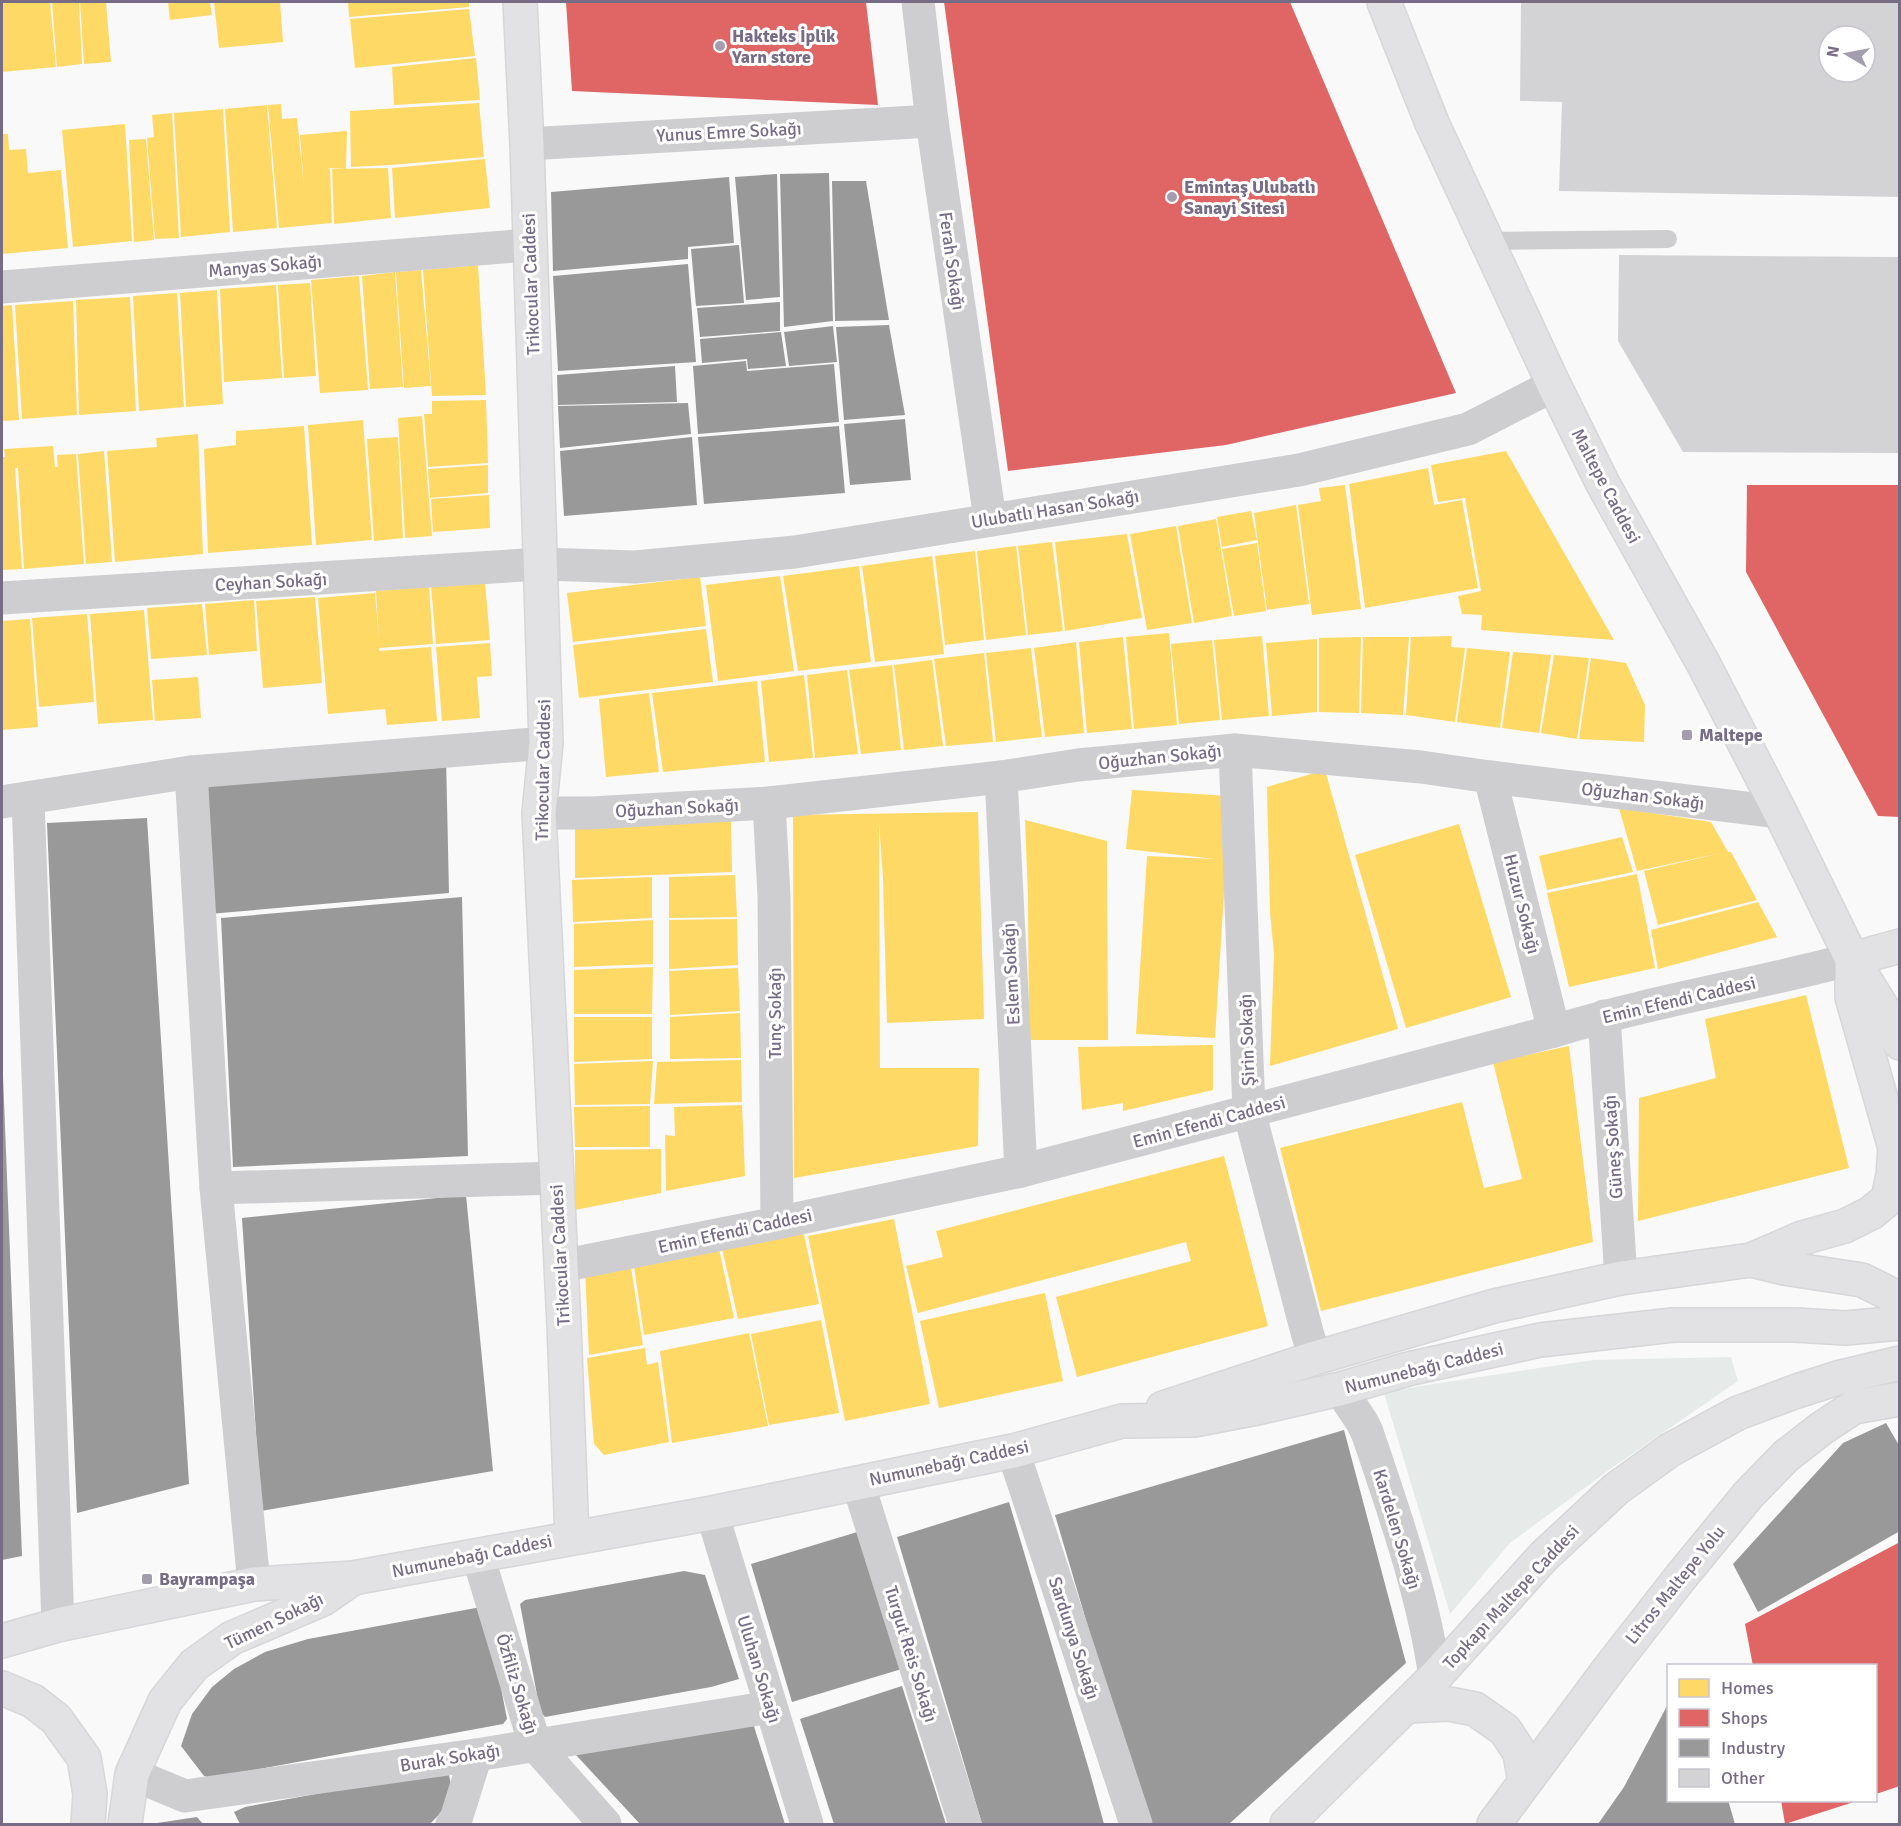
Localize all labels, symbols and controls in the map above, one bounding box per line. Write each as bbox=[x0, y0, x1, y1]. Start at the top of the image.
north arrow bbox=[1817, 24, 1877, 84]
place label: Hakteks İplik Yarn store bbox=[731, 25, 836, 68]
marker: Hakteks İplik Yarn store bbox=[713, 39, 727, 53]
text: N bbox=[1822, 44, 1844, 59]
street label: Yunus Emre Sokağı bbox=[656, 117, 802, 147]
place label: Emintaş Ulubatlı Sanayi Sitesi bbox=[1184, 176, 1316, 219]
marker: Emintaş Ulubatlı Sanayi Sitesi bbox=[1165, 190, 1179, 204]
street label: Ferah Sokağı bbox=[934, 210, 970, 312]
street label: Trikocular Caddesi bbox=[518, 213, 544, 355]
street label: Manyas Sokağı bbox=[207, 250, 323, 282]
street label: Maltepe Caddesi bbox=[1566, 425, 1646, 547]
street label: Ulubatlı Hasan Sokağı bbox=[970, 485, 1140, 533]
street label: Ceyhan Sokağı bbox=[214, 568, 328, 596]
street label: Trikocular Caddesi bbox=[531, 699, 555, 841]
place label: Maltepe bbox=[1699, 724, 1763, 746]
marker: Maltepe bbox=[1680, 728, 1694, 742]
street label: Oğuzhan Sokağı bbox=[1097, 740, 1223, 774]
street label: Oğuzhan Sokağı bbox=[1580, 778, 1706, 814]
street label: Oğuzhan Sokağı bbox=[615, 794, 739, 822]
street label: Huzur Sokağı bbox=[1499, 852, 1545, 956]
street label: Eslem Sokağı bbox=[997, 922, 1025, 1026]
street label: Tunç Sokağı bbox=[764, 967, 786, 1059]
street label: Emin Efendi Caddesi bbox=[1600, 972, 1758, 1028]
street label: Şirin Sokağı bbox=[1234, 993, 1260, 1087]
street label: Emin Efendi Caddesi bbox=[1130, 1091, 1288, 1153]
street label: Güneş Sokağı bbox=[1598, 1094, 1628, 1200]
street label: Trikocular Caddesi bbox=[545, 1184, 575, 1326]
street label: Emin Efendi Caddesi bbox=[656, 1204, 814, 1258]
street label: Numunebağı Caddesi bbox=[1342, 1338, 1506, 1398]
street label: Numunebağı Caddesi bbox=[867, 1435, 1031, 1491]
street label: Kardelen Sokağı bbox=[1368, 1466, 1426, 1592]
street label: Topkapı Maltepe Caddesi bbox=[1438, 1520, 1584, 1674]
street label: Litros Maltepe Yolu bbox=[1620, 1521, 1730, 1649]
street label: Numunebağı Caddesi bbox=[390, 1530, 554, 1582]
place label: Bayrampaşa bbox=[159, 1568, 255, 1590]
marker: Bayrampaşa bbox=[140, 1572, 154, 1586]
street label: Sardunya Sokağı bbox=[1044, 1574, 1104, 1702]
street label: Turgut Reis Sokağı bbox=[880, 1583, 942, 1725]
street label: Tümen Sokağı bbox=[221, 1588, 327, 1654]
street label: Uluhan Sokağı bbox=[732, 1612, 786, 1726]
street label: Özfiliz Sokağı bbox=[491, 1631, 543, 1737]
legend bbox=[1667, 1664, 1877, 1802]
text: Homes bbox=[1721, 1677, 1774, 1699]
text: Shops bbox=[1721, 1707, 1768, 1729]
text: Industry bbox=[1721, 1737, 1786, 1759]
street label: Burak Sokağı bbox=[398, 1739, 502, 1777]
text: Other bbox=[1721, 1767, 1765, 1789]

